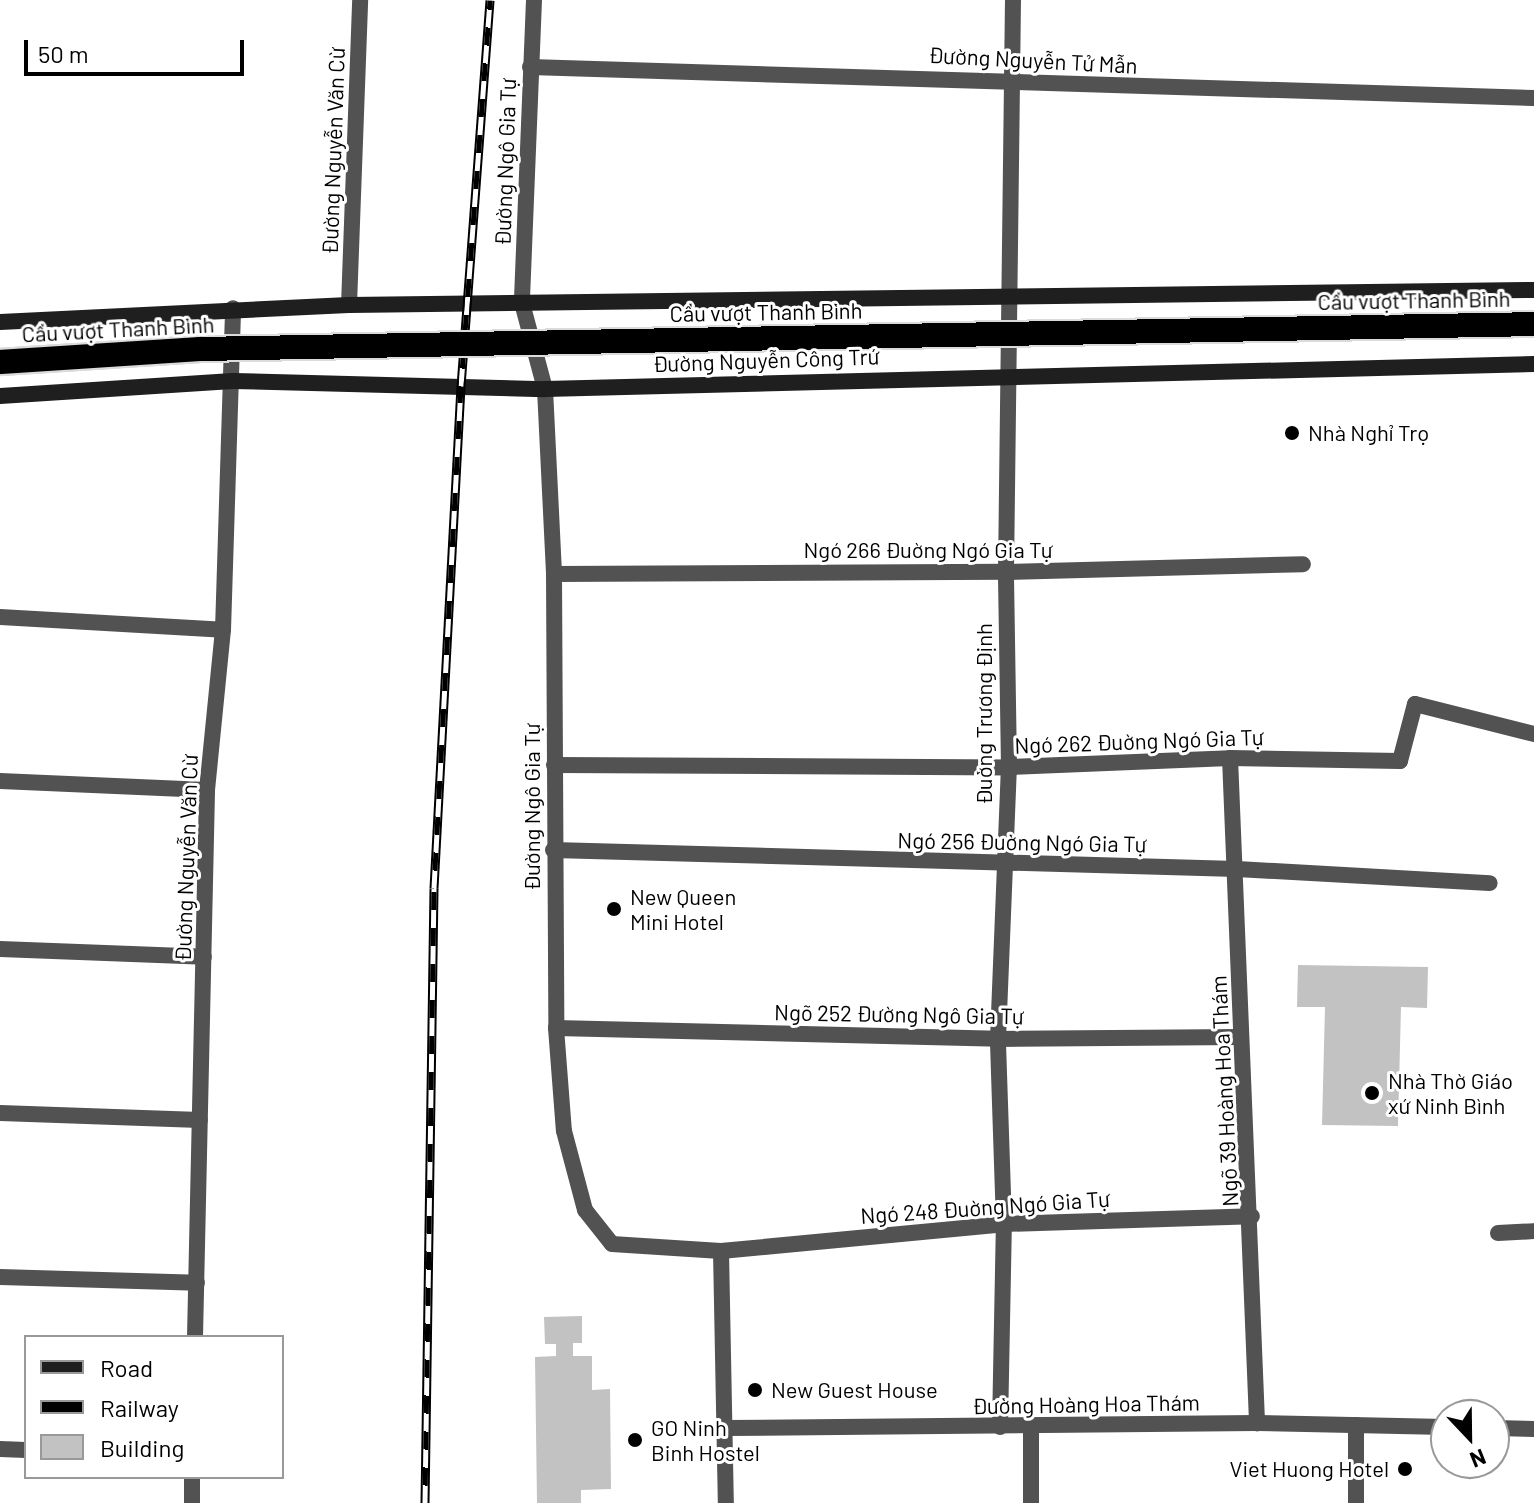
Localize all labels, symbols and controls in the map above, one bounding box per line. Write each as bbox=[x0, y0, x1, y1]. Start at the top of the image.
scale bar bbox=[28, 24, 248, 74]
text: 50 m bbox=[38, 39, 89, 68]
street label: Đường Nguyễn Tử Mẫn bbox=[928, 41, 1138, 79]
street label: Đường Nguyễn Văn Cừ bbox=[316, 47, 350, 255]
street label: Đường Ngô Gia Tự bbox=[489, 78, 521, 246]
street label: Cầu vượt Thanh Bình bbox=[1317, 285, 1511, 315]
street label: Cầu vượt Thanh Bình bbox=[669, 297, 863, 327]
street label: Cầu vượt Thanh Bình bbox=[21, 311, 215, 347]
street label: Đường Nguyễn Công Trứ bbox=[652, 343, 880, 377]
place label: Nhà Nghỉ Trọ bbox=[1308, 420, 1429, 446]
marker: Nhà Nghỉ Trọ bbox=[1283, 424, 1301, 442]
street label: Ngó 266 Đuờng Ngó Gia Tự bbox=[803, 537, 1053, 563]
street label: Đuờng Trương Định bbox=[971, 623, 997, 805]
street label: Đường Ngô Gia Tự bbox=[519, 723, 545, 891]
street label: Ngó 262 Đuờng Ngó Gia Tự bbox=[1014, 723, 1264, 759]
street label: Đường Nguyễn Văn Cừ bbox=[169, 754, 203, 962]
street label: Ngó 256 Đuờng Ngó Gia Tự bbox=[897, 827, 1147, 857]
place label: New Queen Mini Hotel bbox=[630, 883, 736, 934]
marker: New Queen Mini Hotel bbox=[605, 900, 623, 918]
street label: Ngõ 39 Hoàng Hoa Thám bbox=[1205, 975, 1243, 1207]
street label: Ngõ 252 Đường Ngô Gia Tự bbox=[774, 999, 1024, 1029]
place label: Nhà Thờ Giáo xứ Ninh Bình bbox=[1388, 1067, 1513, 1118]
marker: Nhà Thờ Giáo xứ Ninh Bình bbox=[1363, 1084, 1381, 1102]
street label: Ngó 248 Đuờng Ngó Gia Tự bbox=[859, 1185, 1111, 1229]
legend bbox=[24, 1335, 284, 1479]
text: Road bbox=[100, 1353, 153, 1382]
place label: New Guest House bbox=[771, 1377, 938, 1403]
marker: New Guest House bbox=[746, 1381, 764, 1399]
street label: Đường Hoàng Hoa Thám bbox=[972, 1389, 1200, 1419]
text: Railway bbox=[100, 1393, 179, 1422]
north arrow bbox=[1430, 1399, 1510, 1479]
place label: GO Ninh Binh Hostel bbox=[651, 1414, 760, 1466]
marker: GO Ninh Binh Hostel bbox=[626, 1431, 644, 1449]
text: Building bbox=[100, 1433, 184, 1462]
text: N bbox=[1467, 1445, 1490, 1474]
place label: Viet Huong Hotel bbox=[1230, 1456, 1389, 1482]
marker: Viet Huong Hotel bbox=[1396, 1460, 1414, 1478]

